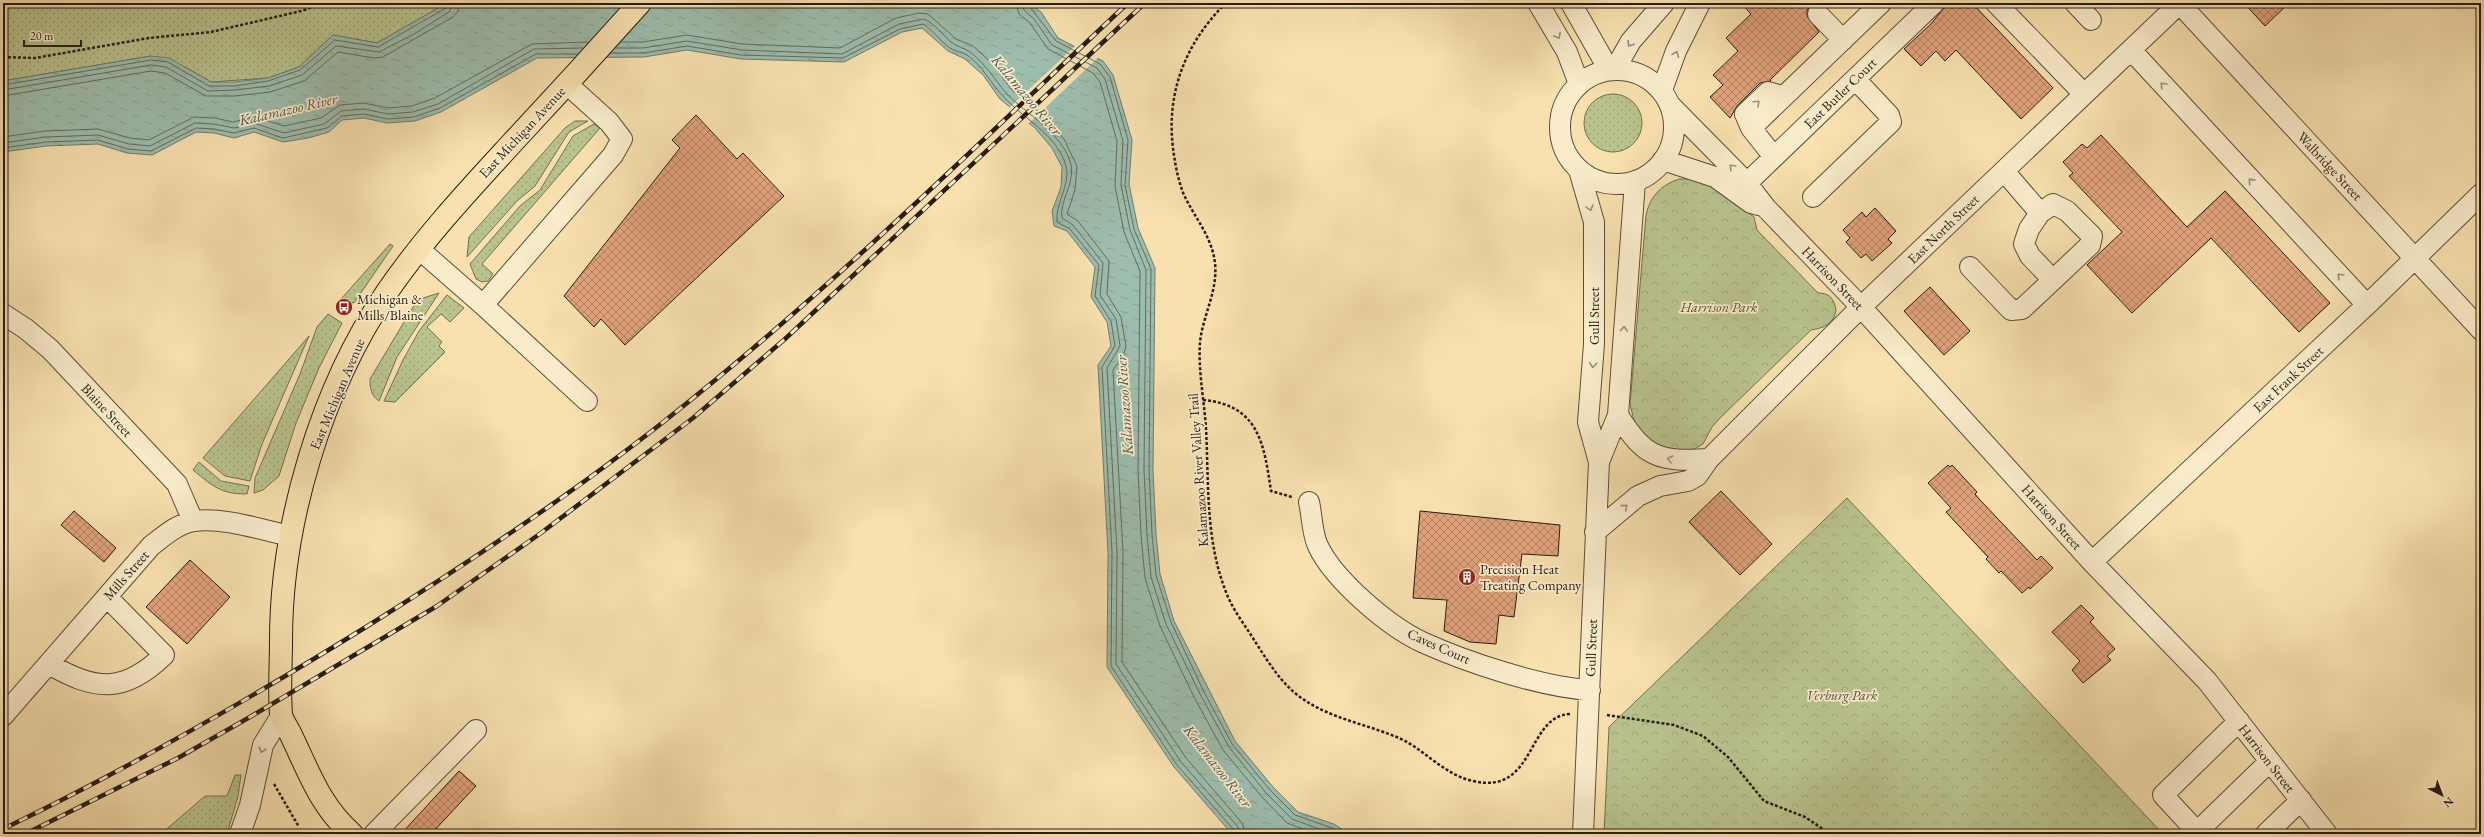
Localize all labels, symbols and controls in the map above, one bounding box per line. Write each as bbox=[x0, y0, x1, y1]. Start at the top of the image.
scale bar bbox=[24, 22, 81, 48]
text: 20 m bbox=[30, 28, 54, 44]
one-way arrow bbox=[1554, 32, 1561, 39]
one-way arrow bbox=[1627, 40, 1635, 47]
water label: Kalamazoo River bbox=[987, 50, 1067, 140]
one-way arrow bbox=[1671, 50, 1679, 57]
street label: East Butler Court bbox=[1800, 53, 1881, 132]
street label: East Michigan Avenue bbox=[475, 82, 570, 182]
one-way arrow bbox=[2161, 83, 2168, 90]
water label: Kalamazoo River bbox=[236, 88, 340, 130]
one-way arrow bbox=[1752, 100, 1759, 107]
street label: Walbridge Street bbox=[2293, 128, 2367, 205]
one-way arrow bbox=[1729, 164, 1737, 172]
one-way arrow bbox=[2249, 178, 2256, 186]
street label: East North Street bbox=[1903, 190, 1983, 268]
one-way arrow bbox=[1585, 204, 1594, 211]
street label: Harrison Street bbox=[1798, 242, 1868, 314]
one-way arrow bbox=[2338, 274, 2345, 281]
street label: Gull Street bbox=[1585, 286, 1603, 345]
place label: Michigan & Mills/Blaine bbox=[357, 290, 424, 324]
bus stop icon: Michigan & Mills/Blaine bbox=[334, 297, 354, 317]
park label: Harrison Park bbox=[1680, 298, 1758, 316]
one-way arrow bbox=[1620, 326, 1629, 332]
street label: East Michigan Avenue bbox=[305, 335, 369, 452]
street label: East Frank Street bbox=[2249, 341, 2327, 416]
water label: Kalamazoo River bbox=[1111, 353, 1137, 457]
one-way arrow bbox=[1588, 362, 1597, 368]
street label: Blaine Street bbox=[78, 379, 137, 441]
street label: Kalamazoo River Valley Trail bbox=[1184, 392, 1212, 547]
one-way arrow bbox=[1667, 456, 1673, 464]
street label: Harrison Street bbox=[2018, 480, 2087, 554]
one-way arrow bbox=[1620, 505, 1627, 512]
street label: Mills Street bbox=[99, 546, 153, 604]
place label: Precision Heat Treating Company bbox=[1480, 560, 1582, 594]
building icon: Precision Heat Treating Company bbox=[1457, 567, 1477, 587]
street label: Gull Street bbox=[1581, 618, 1601, 677]
street label: Caves Court bbox=[1405, 624, 1474, 668]
park label: Verburg Park bbox=[1807, 686, 1878, 704]
water label: Kalamazoo River bbox=[1179, 720, 1257, 812]
street label: Harrison Street bbox=[2235, 720, 2300, 796]
one-way arrow bbox=[258, 746, 267, 753]
north arrow bbox=[2422, 775, 2462, 815]
text: N bbox=[2441, 794, 2457, 811]

